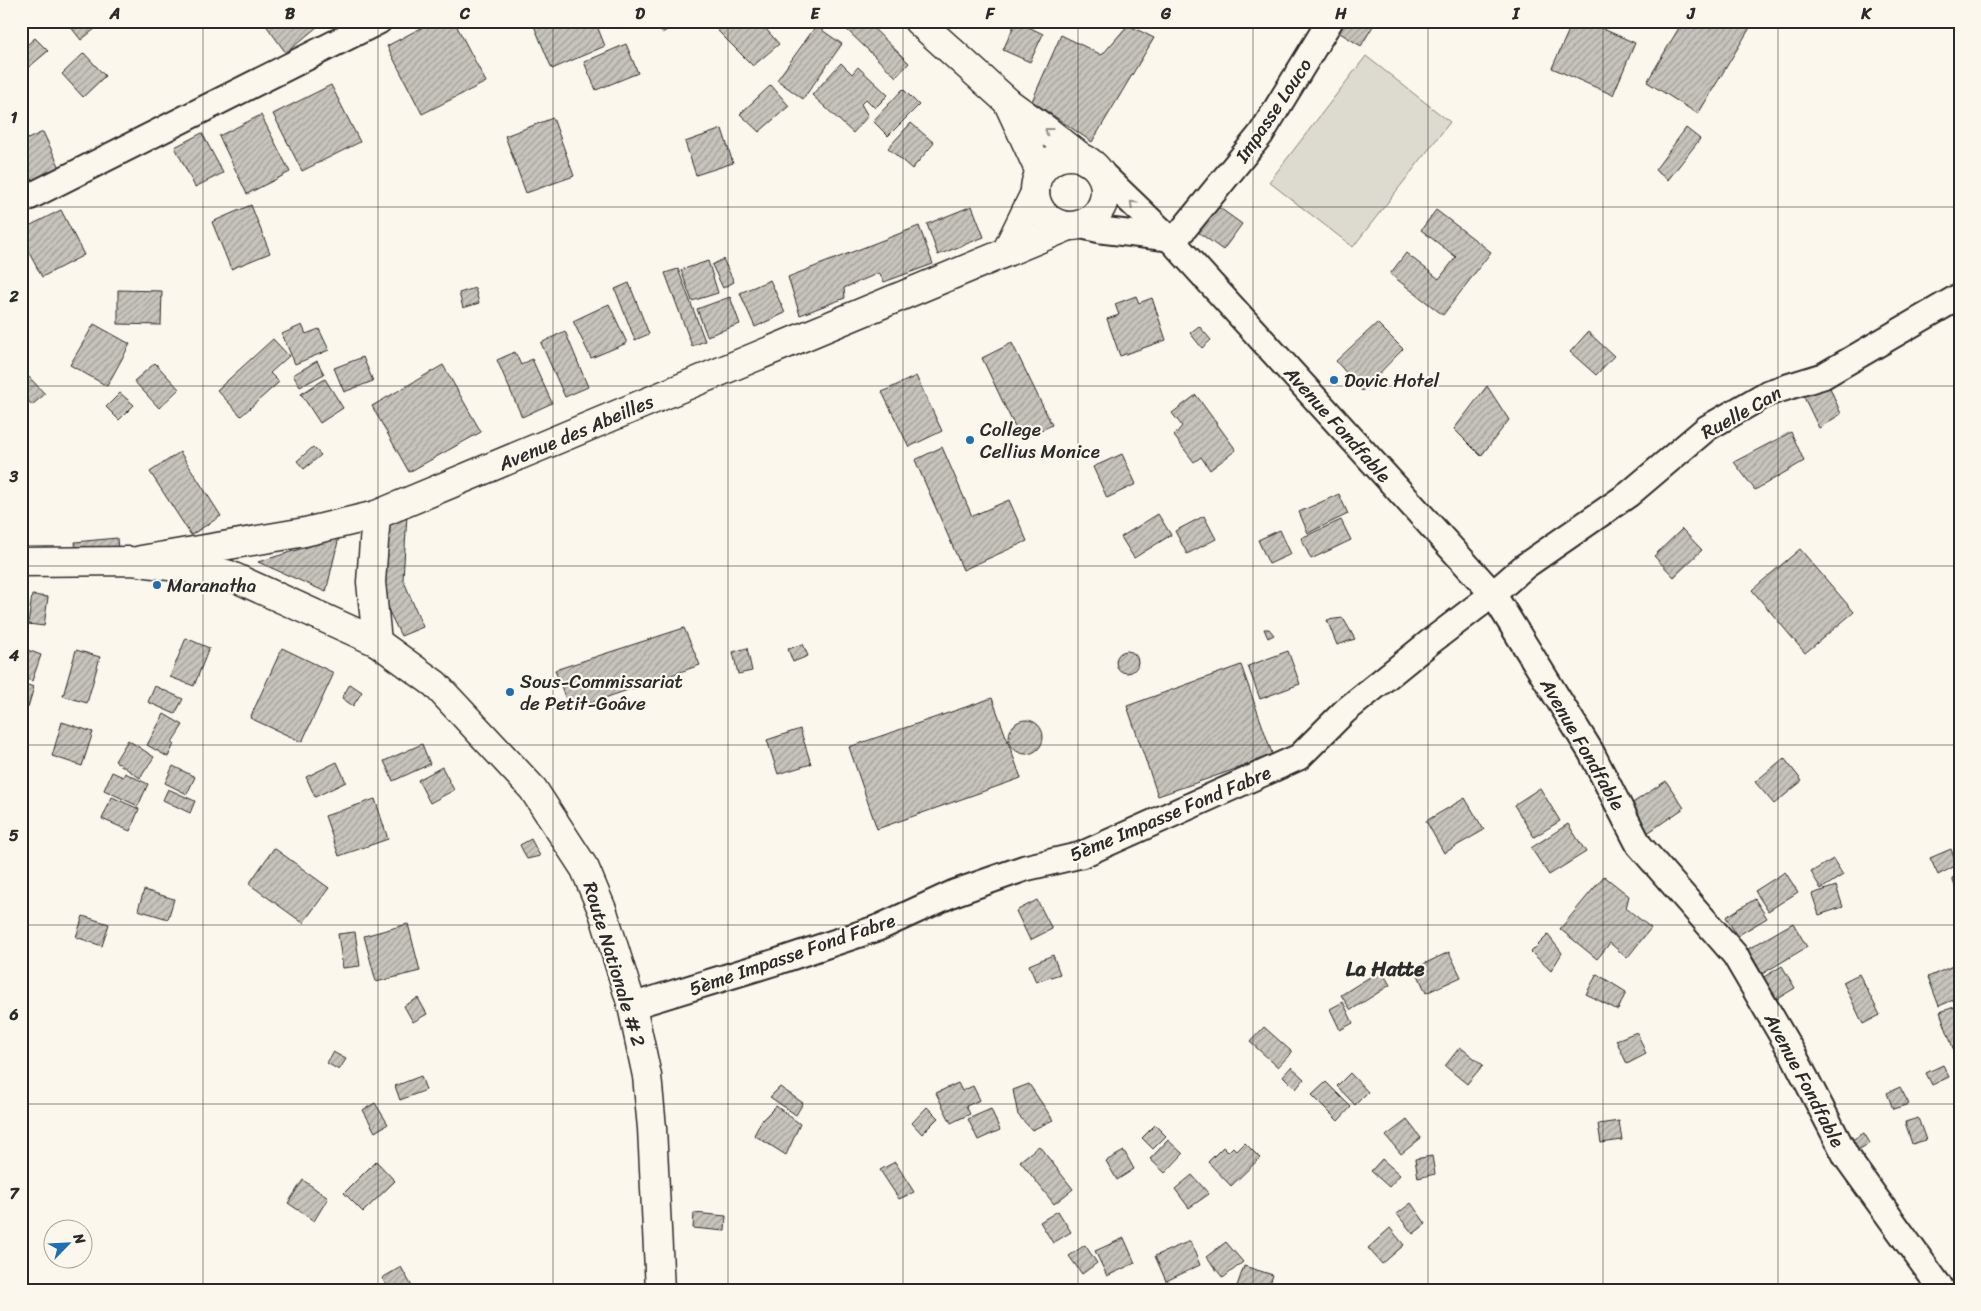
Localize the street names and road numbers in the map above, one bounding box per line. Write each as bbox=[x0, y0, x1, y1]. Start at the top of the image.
street label: Impasse Louco bbox=[1226, 51, 1321, 170]
street label: Avenue Fondfable bbox=[1275, 357, 1400, 491]
street label: Ruelle Can bbox=[1695, 377, 1788, 448]
street label: Avenue des Abeilles bbox=[492, 385, 659, 480]
street label: Avenue Fondfable bbox=[1531, 671, 1634, 817]
street label: 5ème Impasse Fond Fabre bbox=[1064, 756, 1276, 871]
street label: Route Nationale # 2 bbox=[574, 878, 655, 1051]
street label: 5ème Impasse Fond Fabre bbox=[685, 904, 900, 1005]
street label: Avenue Fondfable bbox=[1755, 1006, 1854, 1154]

